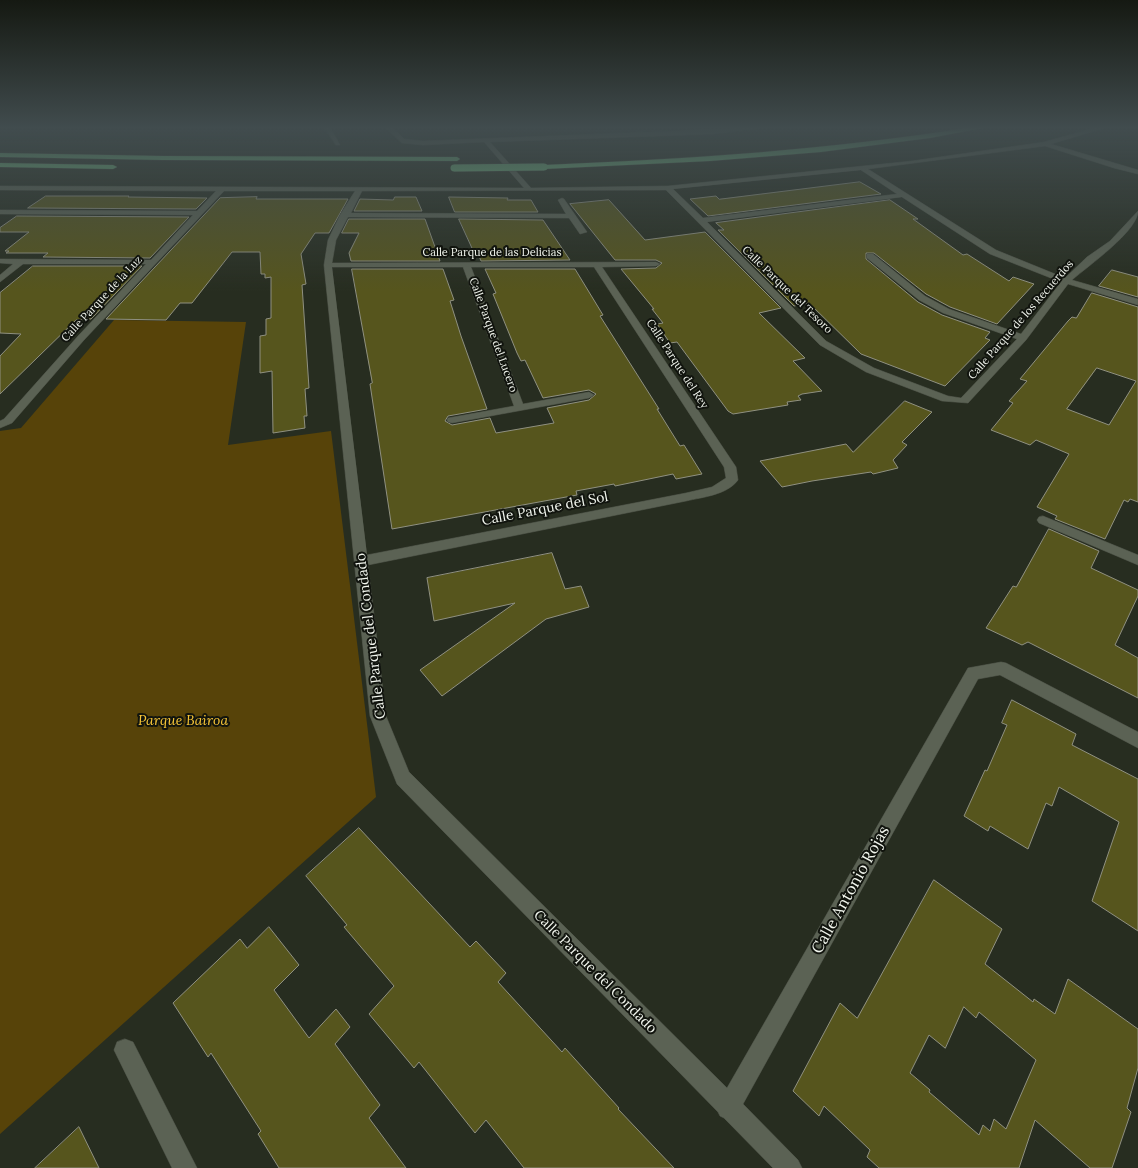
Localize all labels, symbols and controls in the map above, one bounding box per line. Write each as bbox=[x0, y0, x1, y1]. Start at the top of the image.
street label: Calle Parque del Tesoro bbox=[739, 243, 835, 337]
street label: Calle Parque de las Delicias bbox=[423, 246, 561, 260]
street label: Calle Parque de la Luz bbox=[59, 253, 145, 345]
street label: Calle Parque de los Recuerdos bbox=[966, 258, 1076, 382]
street label: Calle Parque del Lucero bbox=[466, 276, 520, 394]
street label: Calle Parque del Rey bbox=[643, 317, 711, 411]
street label: Calle Parque del Sol bbox=[480, 488, 610, 530]
street label: Calle Parque del Condado bbox=[352, 552, 390, 720]
park label: Parque Bairoa bbox=[138, 713, 228, 729]
street label: Calle Antonio Rojas bbox=[808, 823, 894, 957]
street label: Calle Parque del Condado bbox=[530, 907, 660, 1037]

